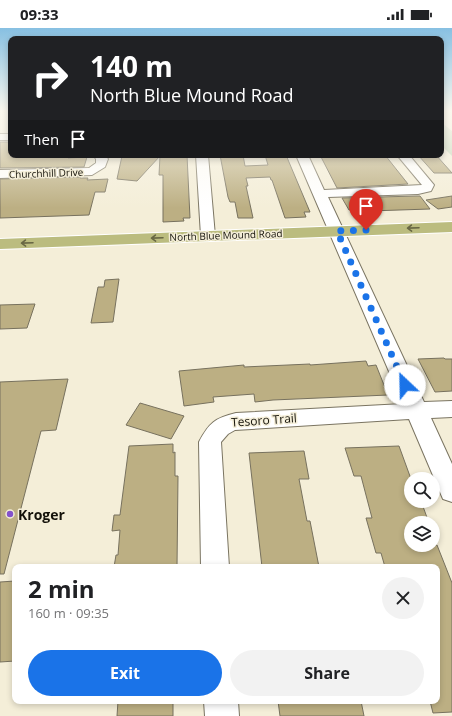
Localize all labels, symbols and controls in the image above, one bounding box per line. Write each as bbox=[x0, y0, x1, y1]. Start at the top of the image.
text: 09:33 bbox=[20, 4, 59, 24]
text: 140 m bbox=[90, 47, 173, 85]
icon: right bbox=[24, 52, 76, 104]
text: North Blue Mound Road bbox=[90, 83, 294, 107]
icon: arrive bbox=[67, 128, 89, 150]
text: Then bbox=[24, 129, 59, 149]
street label: Churchhill Drive bbox=[9, 165, 84, 181]
pin bbox=[349, 189, 383, 230]
icon: arrive bbox=[355, 195, 377, 217]
one-way arrow bbox=[407, 224, 420, 232]
street label: North Blue Mound Road bbox=[169, 226, 283, 244]
one-way arrow bbox=[151, 234, 164, 242]
one-way arrow bbox=[21, 239, 34, 246]
position arrow bbox=[384, 364, 426, 406]
street label: Tesoro Trail bbox=[231, 409, 297, 431]
map controls bbox=[404, 472, 440, 552]
button: search bbox=[404, 472, 440, 508]
place label: Kroger bbox=[18, 505, 66, 524]
marker: Kroger bbox=[5, 509, 15, 519]
button: layers bbox=[404, 516, 440, 552]
text: 2 min bbox=[28, 572, 95, 605]
button: close bbox=[382, 577, 424, 619]
text: 160 m · 09:35 bbox=[28, 604, 109, 622]
button: Exit bbox=[28, 650, 222, 696]
button: Share bbox=[230, 650, 424, 696]

